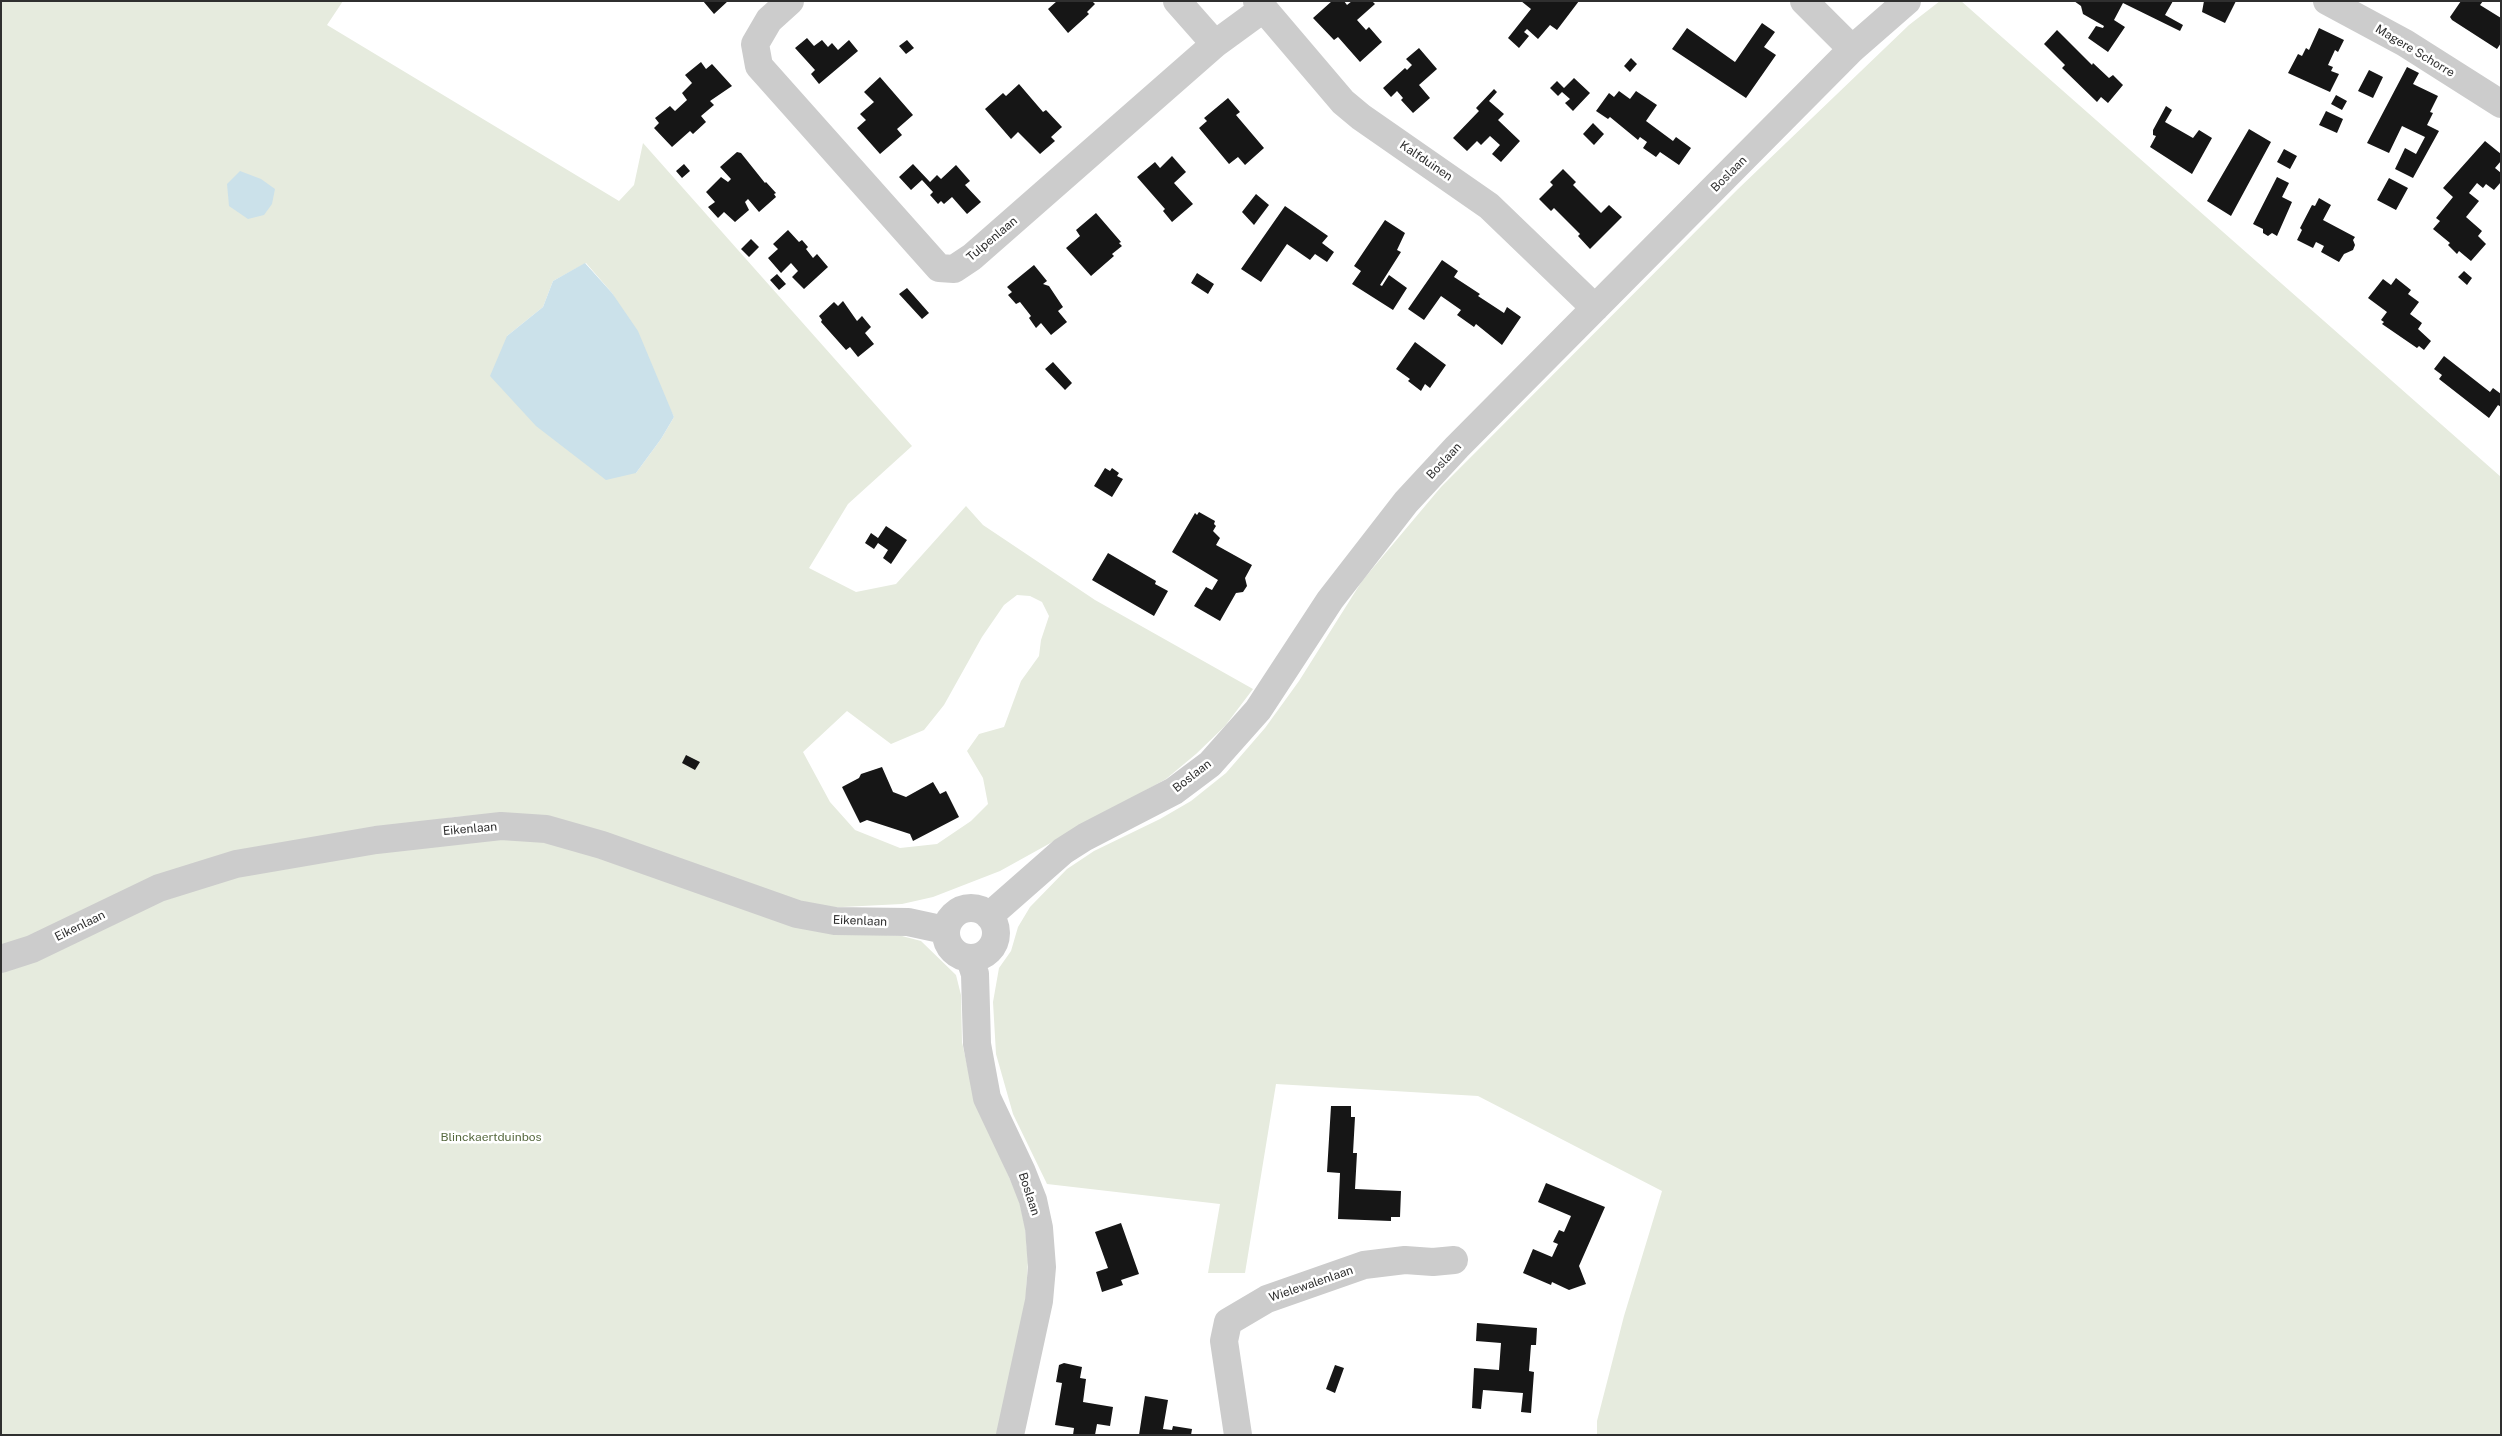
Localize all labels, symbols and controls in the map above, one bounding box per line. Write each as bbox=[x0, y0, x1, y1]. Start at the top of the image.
street label: Magere Schorre bbox=[2373, 22, 2457, 80]
street label: Kalfduinen bbox=[1397, 138, 1455, 184]
street label: Boslaan bbox=[1708, 153, 1750, 195]
street label: Tulpenlaan bbox=[964, 214, 1020, 264]
street label: Boslaan bbox=[1424, 440, 1464, 482]
street label: Boslaan bbox=[1170, 757, 1214, 795]
street label: Eikenlaan bbox=[442, 819, 498, 839]
street label: Eikenlaan bbox=[52, 908, 108, 944]
street label: Eikenlaan bbox=[833, 913, 887, 929]
park label: Blinckaertduinbos bbox=[440, 1130, 542, 1144]
street label: Boslaan bbox=[1015, 1171, 1043, 1217]
street label: Wielewalenlaan bbox=[1267, 1263, 1355, 1305]

